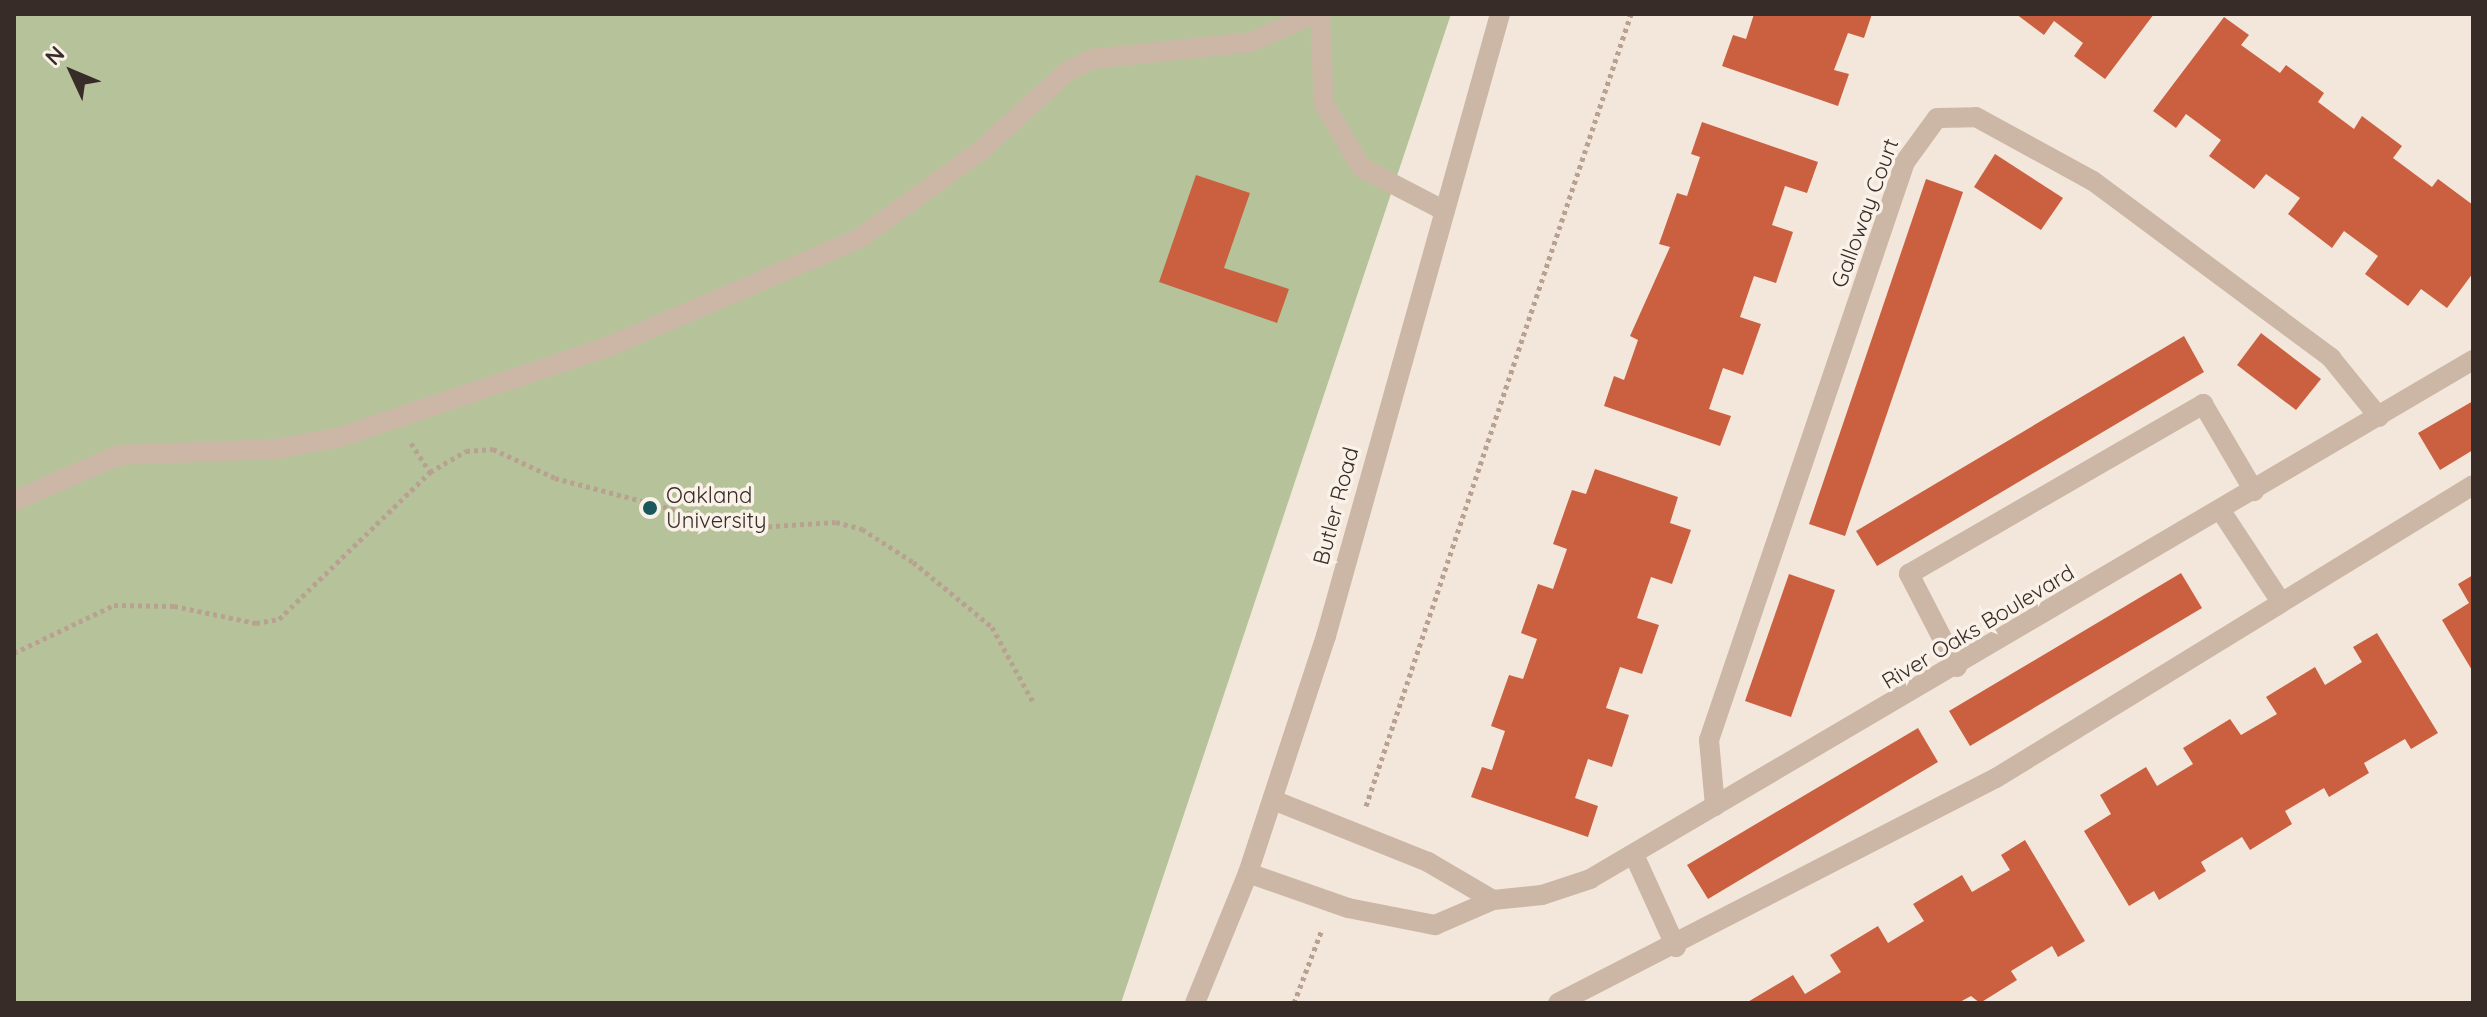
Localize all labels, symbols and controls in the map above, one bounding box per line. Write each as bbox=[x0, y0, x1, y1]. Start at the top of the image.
north arrow bbox=[32, 32, 112, 112]
text: N bbox=[39, 40, 70, 71]
street label: Galloway Court bbox=[1826, 135, 1904, 291]
street label: Butler Road bbox=[1308, 444, 1364, 568]
place label: Oakland University bbox=[666, 482, 767, 534]
marker: Oakland University bbox=[641, 499, 659, 517]
street label: River Oaks Boulevard bbox=[1877, 559, 2079, 695]

